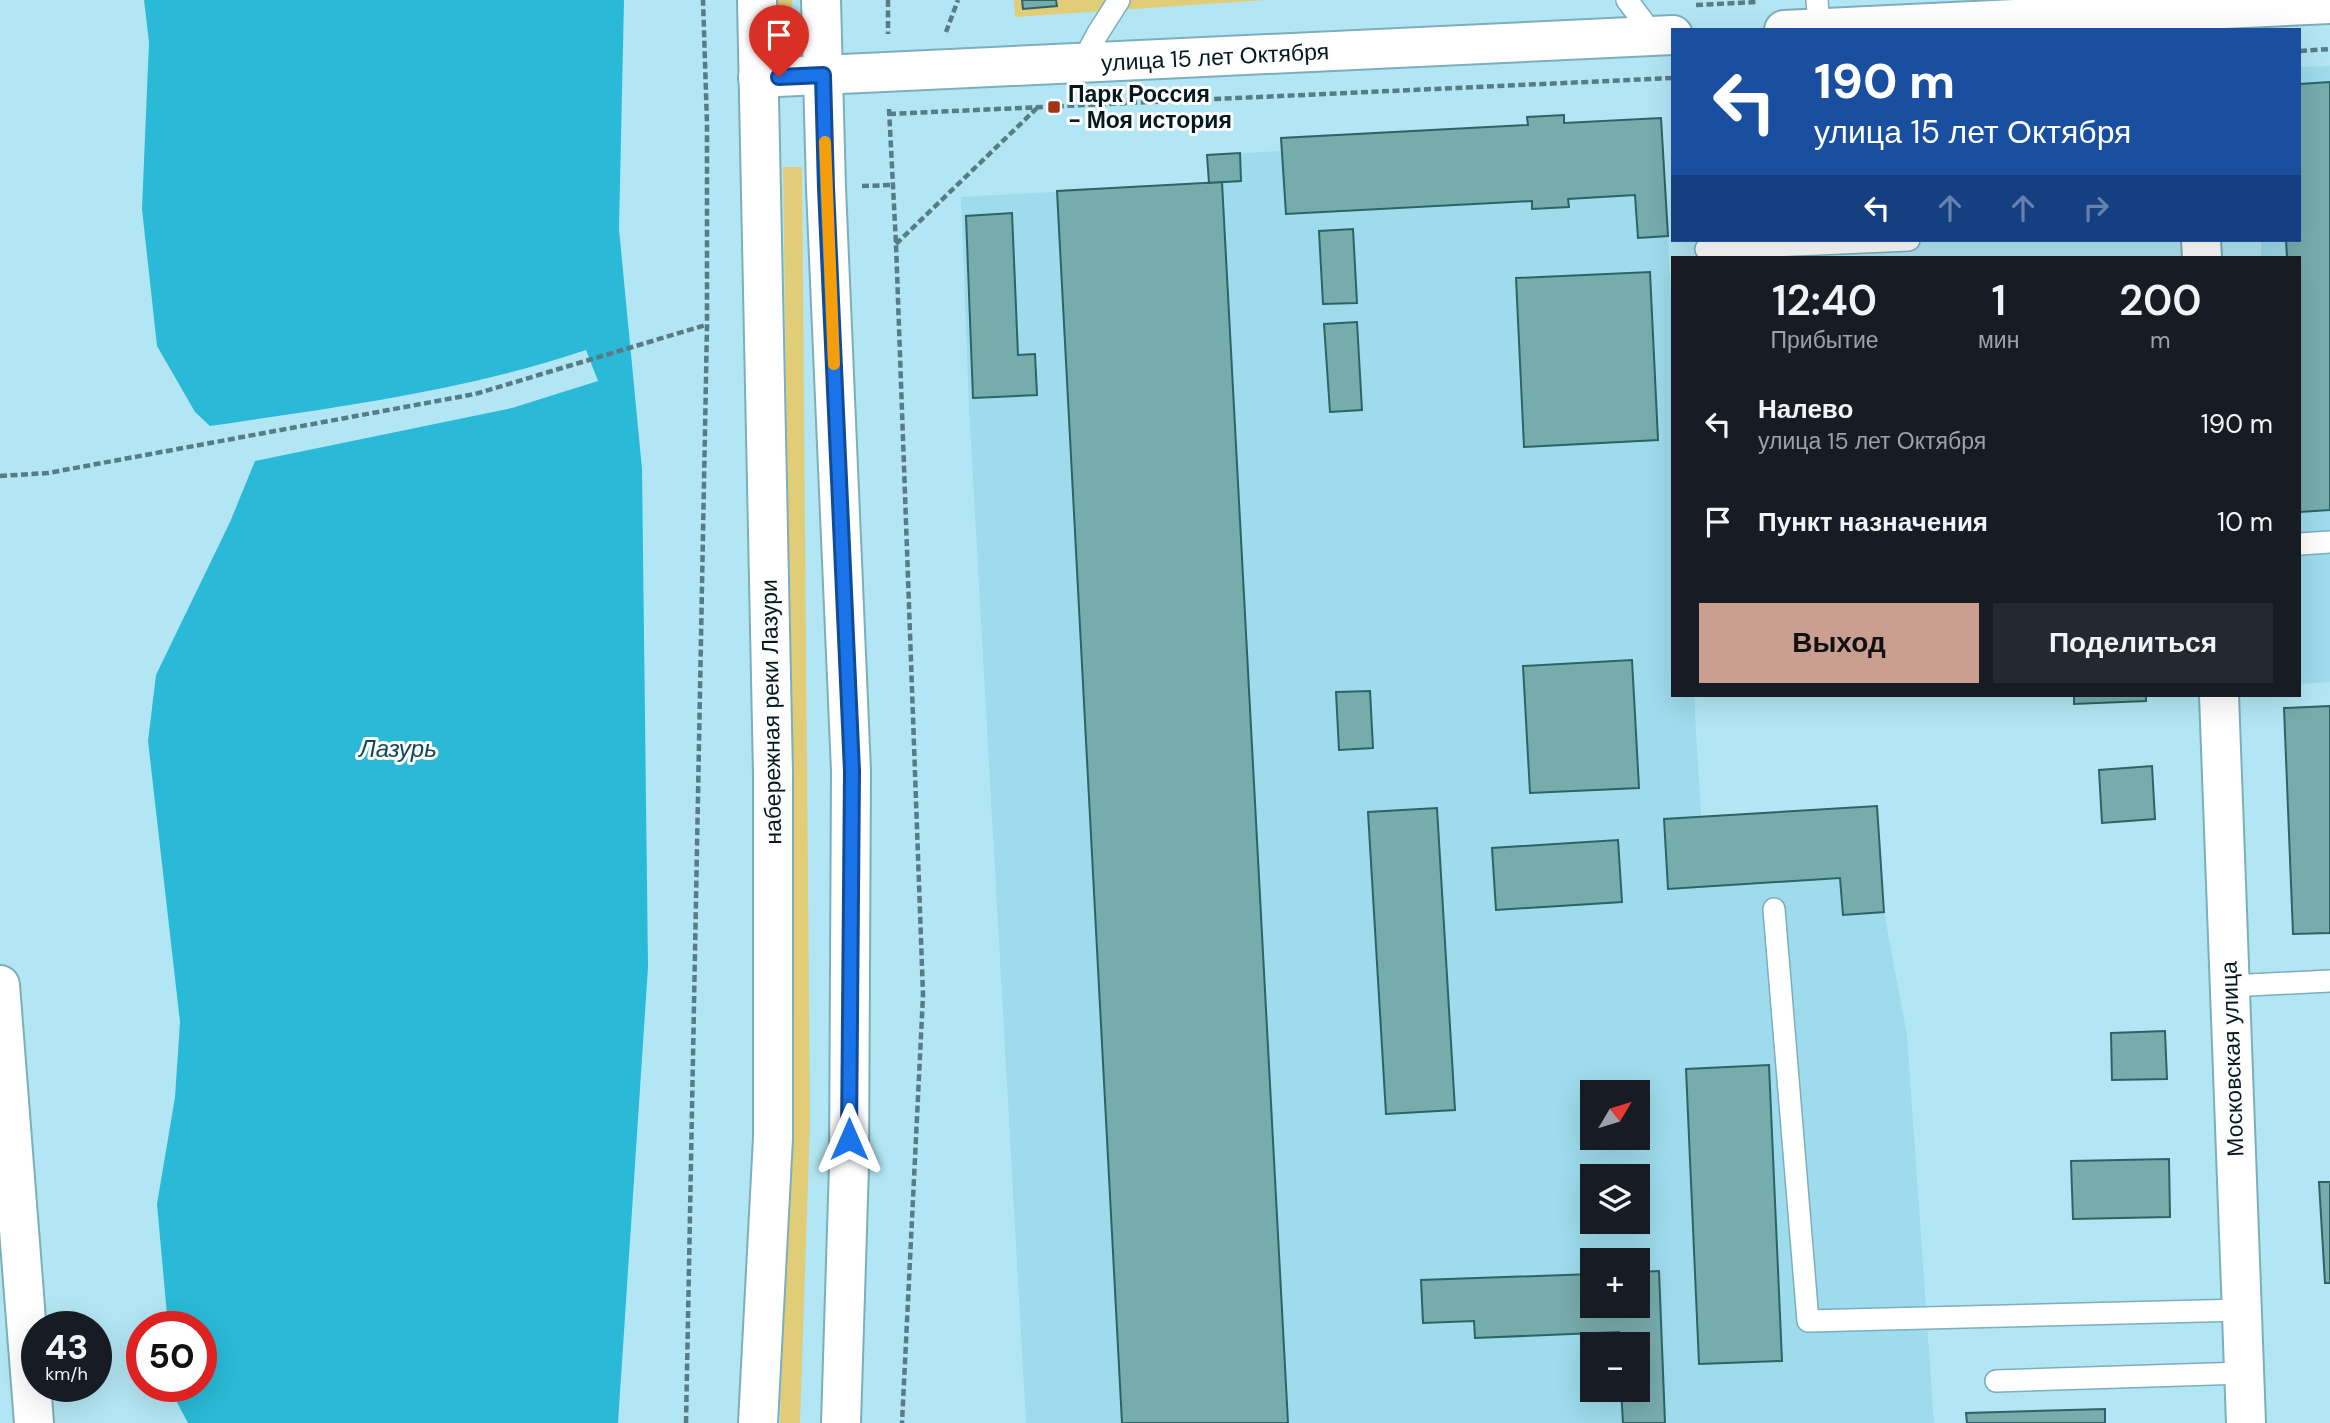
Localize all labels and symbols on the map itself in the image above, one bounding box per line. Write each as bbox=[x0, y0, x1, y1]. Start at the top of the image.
pin bbox=[749, 5, 809, 77]
street label: улица 15 лет Октября bbox=[1100, 36, 1330, 78]
place label: Парк Россия - Моя история bbox=[1068, 79, 1232, 135]
marker: Парк Россия - Моя история bbox=[1046, 99, 1062, 115]
street label: набережная реки Лазури bbox=[754, 579, 788, 845]
water label: Лазурь bbox=[357, 733, 437, 764]
street label: Московская улица bbox=[2214, 961, 2250, 1157]
north arrow bbox=[1580, 1080, 1650, 1150]
position arrow bbox=[812, 1102, 886, 1176]
speed limit sign: 50 bbox=[126, 1311, 217, 1402]

